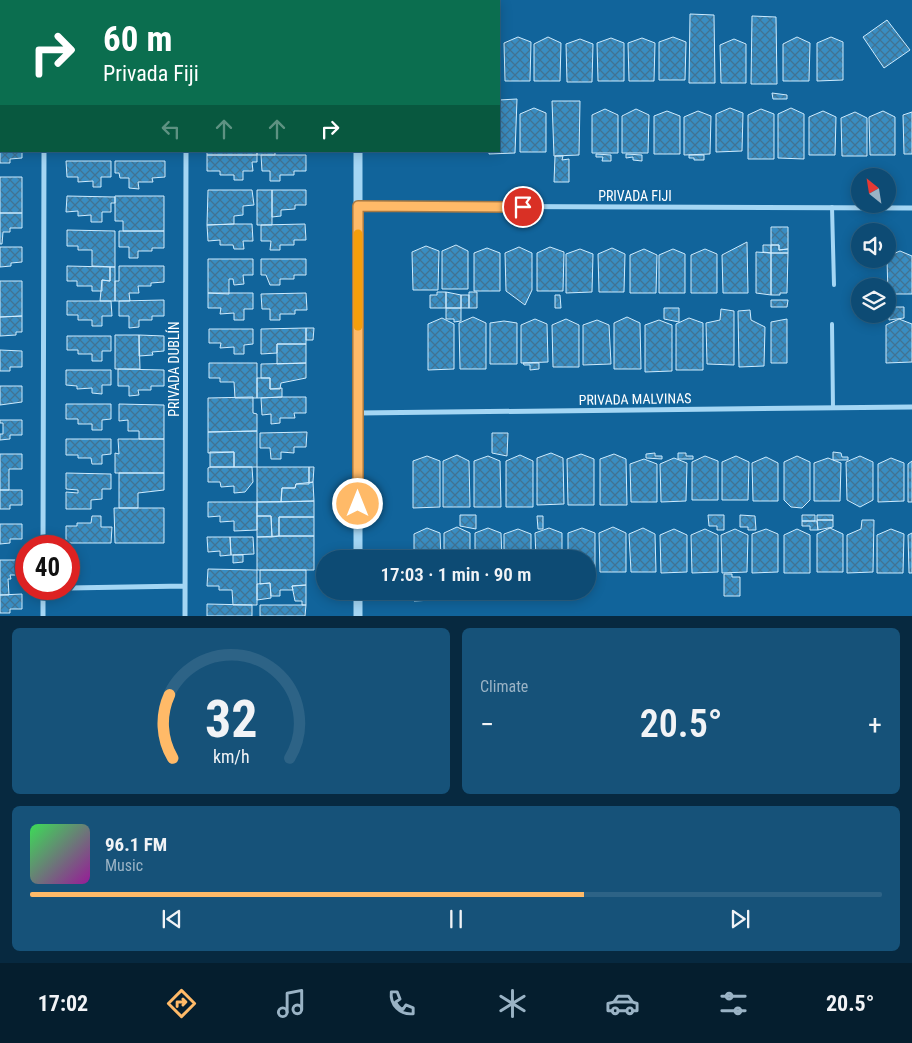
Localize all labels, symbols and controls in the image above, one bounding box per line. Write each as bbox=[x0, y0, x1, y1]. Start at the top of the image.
text: 60 m bbox=[103, 19, 172, 60]
icon: right bbox=[20, 20, 85, 85]
text: Privada Fiji bbox=[103, 61, 199, 86]
icon: left bbox=[157, 115, 185, 143]
icon: ahead bbox=[210, 115, 238, 143]
icon: ahead bbox=[263, 115, 291, 143]
icon: right bbox=[316, 115, 344, 143]
north arrow bbox=[851, 168, 896, 212]
map controls bbox=[851, 168, 896, 323]
pin bbox=[502, 186, 544, 228]
street label: PRIVADA FIJI bbox=[598, 188, 672, 204]
icon: arrive bbox=[509, 193, 537, 221]
button: sound bbox=[851, 223, 896, 268]
button: layers bbox=[851, 278, 896, 323]
street label: PRIVADA DUBLÍN bbox=[165, 321, 182, 417]
street label: PRIVADA MALVINAS bbox=[578, 390, 692, 408]
position arrow bbox=[331, 477, 383, 529]
speed limit sign: 40 bbox=[15, 535, 80, 600]
text: 17:03 · 1 min · 90 m bbox=[381, 563, 531, 586]
text: Climate bbox=[480, 677, 528, 696]
text: 32 bbox=[205, 689, 257, 750]
text: 20.5° bbox=[640, 702, 722, 746]
text: − bbox=[480, 708, 494, 741]
text: + bbox=[868, 708, 882, 741]
text: km/h bbox=[213, 746, 249, 767]
text: 96.1 FM bbox=[105, 833, 167, 856]
text: Music bbox=[105, 856, 143, 875]
icon: previous bbox=[158, 905, 186, 933]
icon: pause bbox=[442, 905, 470, 933]
icon: next bbox=[726, 905, 754, 933]
icon: directions bbox=[164, 986, 199, 1021]
icon: music bbox=[274, 986, 309, 1021]
icon: phone bbox=[384, 986, 419, 1021]
icon: climate bbox=[495, 986, 530, 1021]
icon: car bbox=[605, 986, 640, 1021]
icon: filters bbox=[716, 986, 751, 1021]
text: 17:02 bbox=[38, 991, 88, 1016]
text: 20.5° bbox=[826, 991, 874, 1016]

